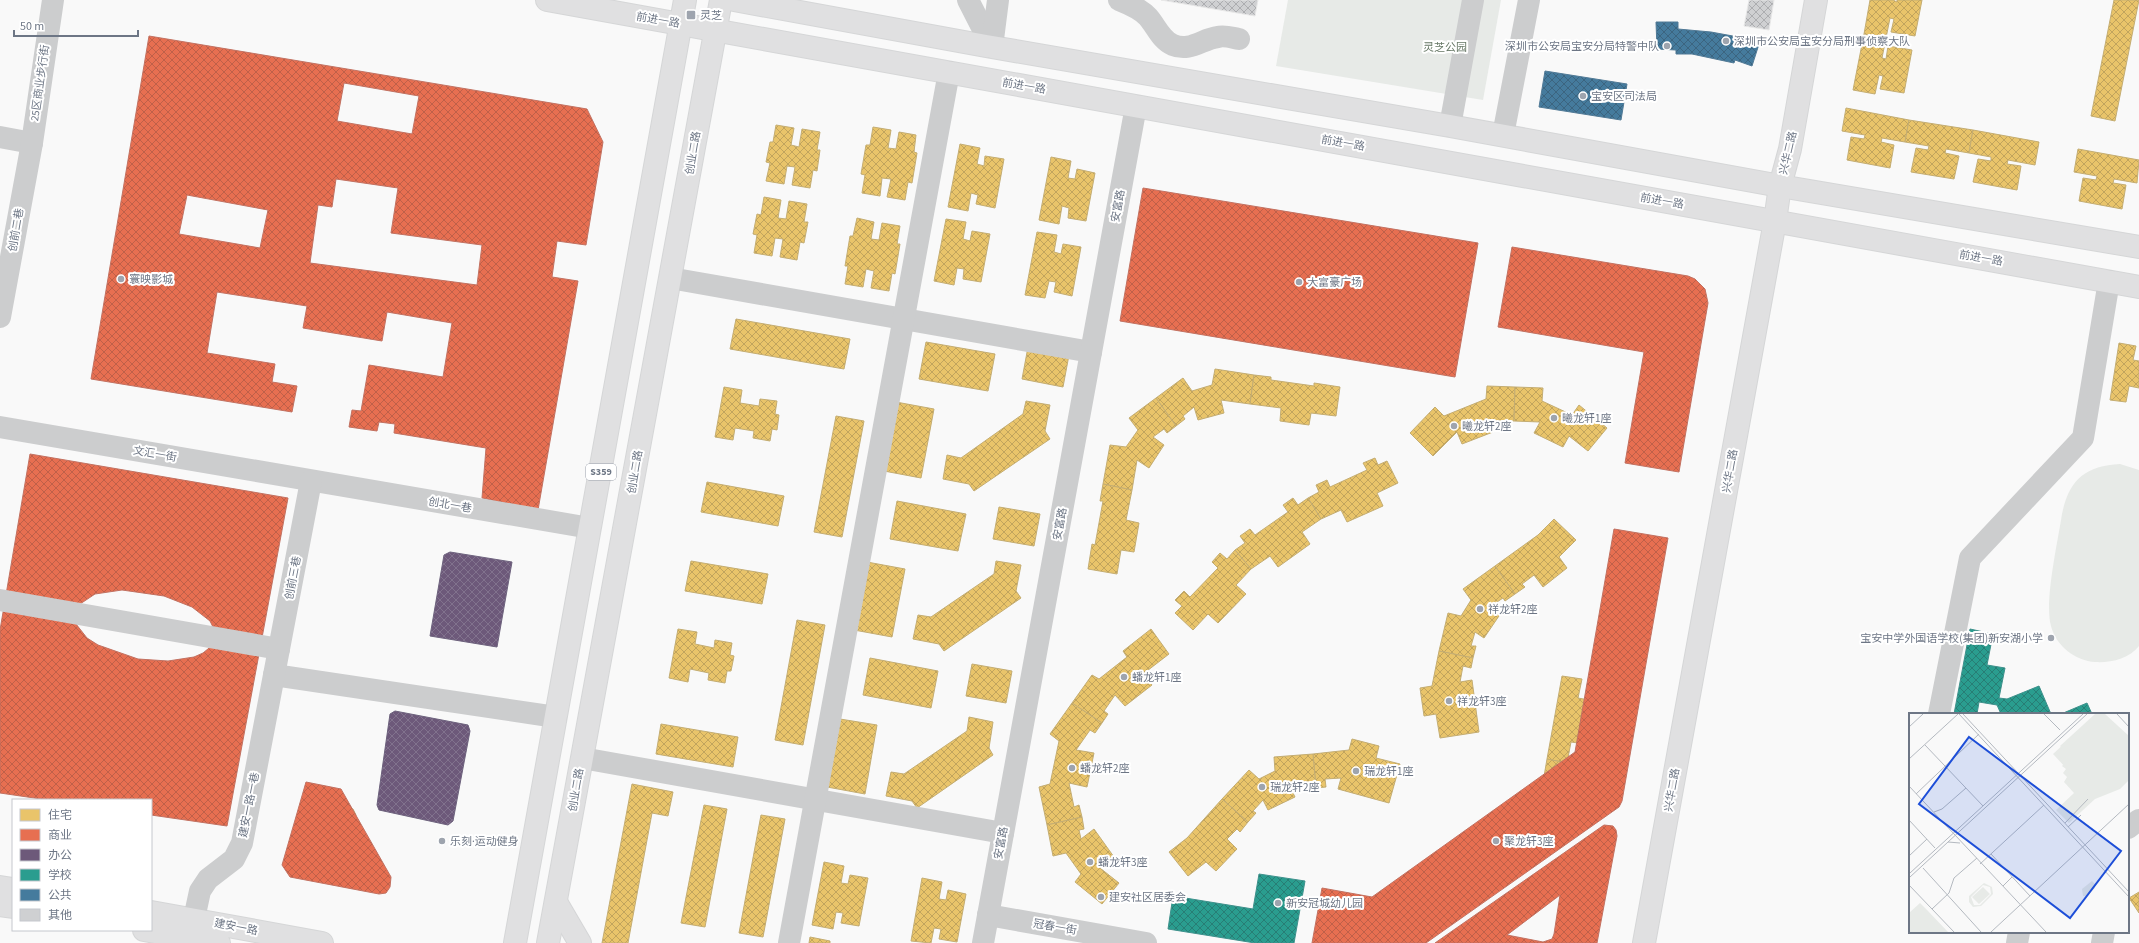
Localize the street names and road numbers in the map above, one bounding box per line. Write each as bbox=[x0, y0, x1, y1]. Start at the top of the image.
street label: 前进一路 bbox=[635, 9, 681, 31]
street label: 25区商业步行街 bbox=[27, 44, 53, 122]
street label: 前进一路 bbox=[1001, 75, 1047, 97]
street label: 创业二路 bbox=[682, 130, 704, 176]
street label: 兴华二路 bbox=[1776, 130, 1800, 176]
street label: 前进一路 bbox=[1320, 132, 1366, 154]
street label: 安富路 bbox=[1108, 188, 1128, 224]
street label: 前进一路 bbox=[1639, 190, 1685, 212]
street label: 创前二巷 bbox=[5, 207, 27, 253]
street label: 前进一路 bbox=[1958, 247, 2004, 269]
street label: 文汇一街 bbox=[132, 443, 178, 465]
street label: 兴华二路 bbox=[1719, 448, 1741, 494]
street label: 创业二路 bbox=[624, 449, 646, 495]
road number: S359 bbox=[586, 464, 616, 480]
street label: 创北一巷 bbox=[427, 494, 473, 516]
street label: 安富路 bbox=[1050, 506, 1070, 542]
street label: 创前三巷 bbox=[281, 555, 305, 601]
street label: 创业二路 bbox=[565, 767, 587, 813]
street label: 兴华二路 bbox=[1661, 767, 1683, 813]
street label: 建安一路一巷 bbox=[235, 771, 263, 839]
street label: 安富路 bbox=[991, 825, 1011, 861]
street label: 建安一路 bbox=[213, 915, 259, 939]
street label: 冠春一街 bbox=[1032, 916, 1078, 938]

